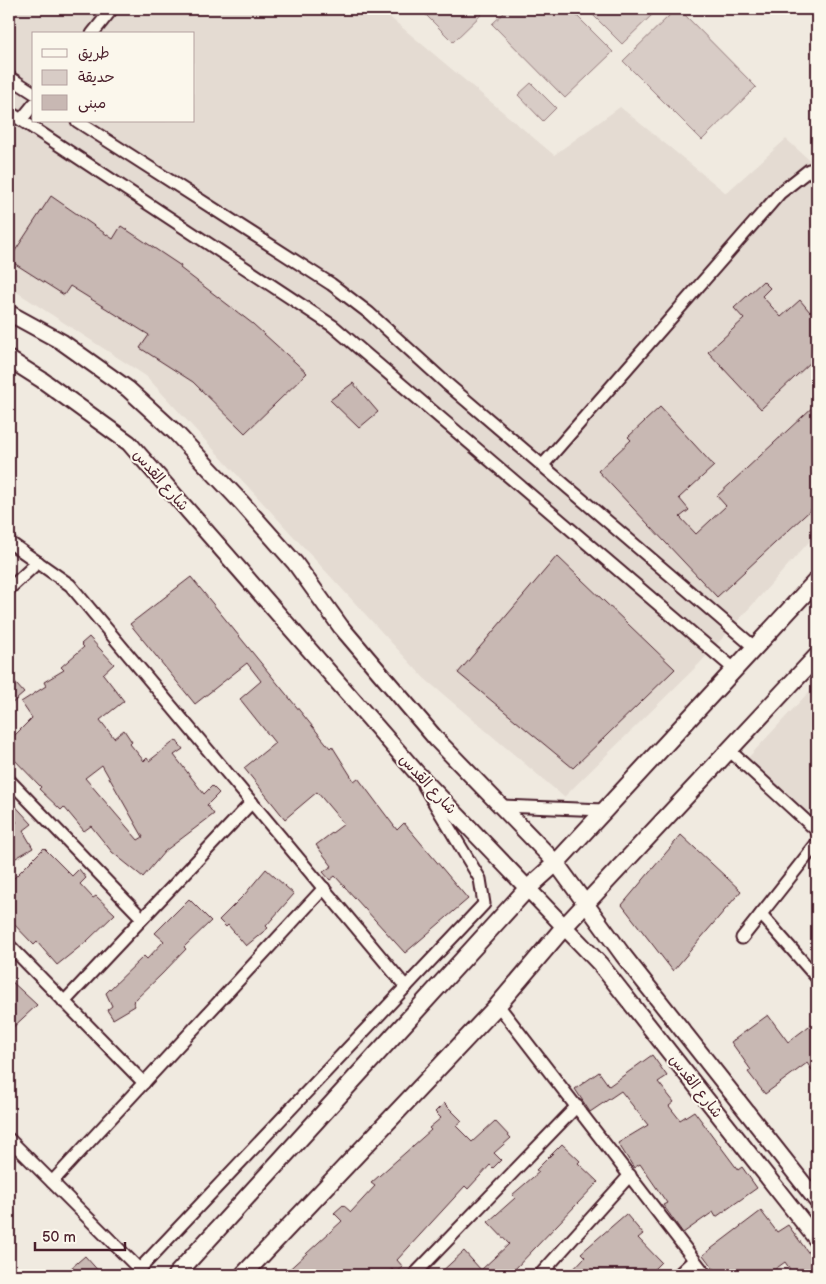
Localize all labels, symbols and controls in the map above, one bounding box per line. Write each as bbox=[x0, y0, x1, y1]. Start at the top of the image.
legend bbox=[32, 32, 195, 122]
text: طريق bbox=[78, 44, 110, 63]
text: حديقة bbox=[78, 68, 115, 87]
text: مبنى bbox=[78, 94, 106, 113]
street label: شارع القدس bbox=[129, 446, 193, 515]
street label: شارع القدس bbox=[395, 750, 460, 818]
street label: شارع القدس bbox=[665, 1051, 726, 1122]
scale bar bbox=[35, 1219, 125, 1251]
text: 50 m bbox=[42, 1228, 76, 1247]

